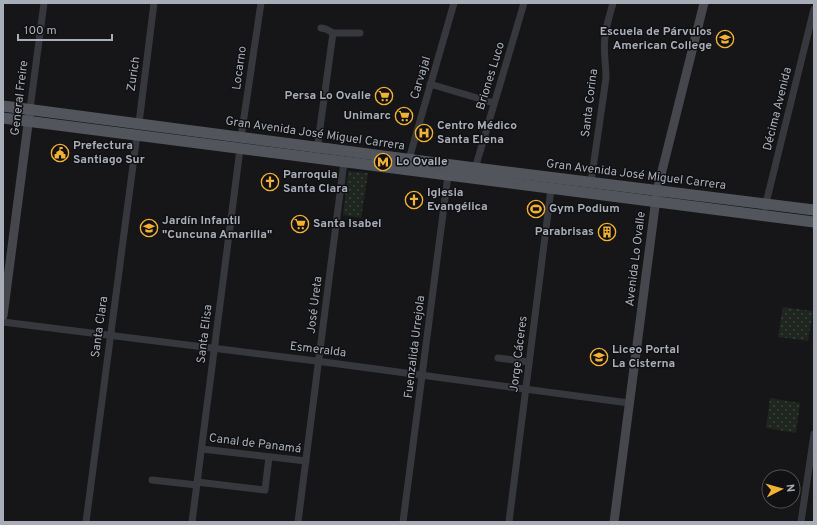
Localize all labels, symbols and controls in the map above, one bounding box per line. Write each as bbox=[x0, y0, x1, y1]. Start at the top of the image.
scale bar bbox=[18, 16, 112, 42]
text: 100 m bbox=[24, 23, 57, 39]
place label: Escuela de Párvulos American College bbox=[600, 24, 712, 54]
school or university icon: Escuela de Párvulos American College bbox=[715, 29, 735, 49]
street label: Briones Luco bbox=[473, 40, 509, 112]
street label: Locarno bbox=[229, 45, 251, 91]
street label: Carvajal bbox=[407, 55, 435, 101]
street label: Zurich bbox=[124, 56, 144, 92]
street label: General Freire bbox=[7, 60, 33, 136]
street label: Décima Avenida bbox=[760, 66, 796, 152]
street label: Santa Corina bbox=[578, 68, 602, 138]
supermarket icon: Persa Lo Ovalle bbox=[374, 86, 394, 106]
place label: Persa Lo Ovalle bbox=[285, 88, 371, 104]
supermarket icon: Unimarc bbox=[394, 106, 414, 126]
place label: Unimarc bbox=[343, 108, 391, 124]
street label: Gran Avenida José Miguel Carrera bbox=[224, 113, 406, 155]
place label: Centro Médico Santa Elena bbox=[437, 118, 517, 148]
hospital icon: Centro Médico Santa Elena bbox=[414, 123, 434, 143]
place label: Prefectura Santiago Sur bbox=[73, 138, 145, 168]
public building icon: Prefectura Santiago Sur bbox=[50, 143, 70, 163]
metro station icon: Lo Ovalle bbox=[373, 152, 393, 172]
place label: Lo Ovalle bbox=[396, 154, 448, 170]
street label: Gran Avenida José Miguel Carrera bbox=[545, 156, 727, 194]
place label: Parroquia Santa Clara bbox=[283, 167, 348, 197]
church icon: Parroquia Santa Clara bbox=[260, 172, 280, 192]
place label: Iglesia Evangélica bbox=[427, 185, 488, 215]
church icon: Iglesia Evangélica bbox=[404, 190, 424, 210]
sports icon: Gym Podium bbox=[526, 199, 546, 219]
place label: Gym Podium bbox=[549, 201, 620, 217]
street label: Avenida Lo Ovalle bbox=[622, 211, 650, 307]
place label: Jardín Infantil "Cuncuna Amarilla" bbox=[162, 213, 272, 243]
supermarket icon: Santa Isabel bbox=[290, 214, 310, 234]
place label: Santa Isabel bbox=[313, 216, 382, 232]
school or university icon: Jardín Infantil "Cuncuna Amarilla" bbox=[139, 218, 159, 238]
building icon: Parabrisas bbox=[597, 222, 617, 242]
place label: Parabrisas bbox=[535, 224, 594, 240]
street label: José Ureta bbox=[304, 275, 326, 335]
street label: Santa Clara bbox=[88, 295, 112, 359]
street label: Fuenzalida Urrejola bbox=[401, 295, 429, 399]
street label: Santa Elisa bbox=[193, 304, 217, 364]
street label: Jorge Cáceres bbox=[506, 315, 532, 393]
street label: Esmeralda bbox=[289, 339, 347, 361]
place label: Liceo Portal La Cisterna bbox=[612, 342, 679, 372]
school or university icon: Liceo Portal La Cisterna bbox=[589, 347, 609, 367]
street label: Canal de Panamá bbox=[208, 430, 302, 458]
north arrow bbox=[761, 469, 801, 509]
text: N bbox=[783, 483, 797, 493]

